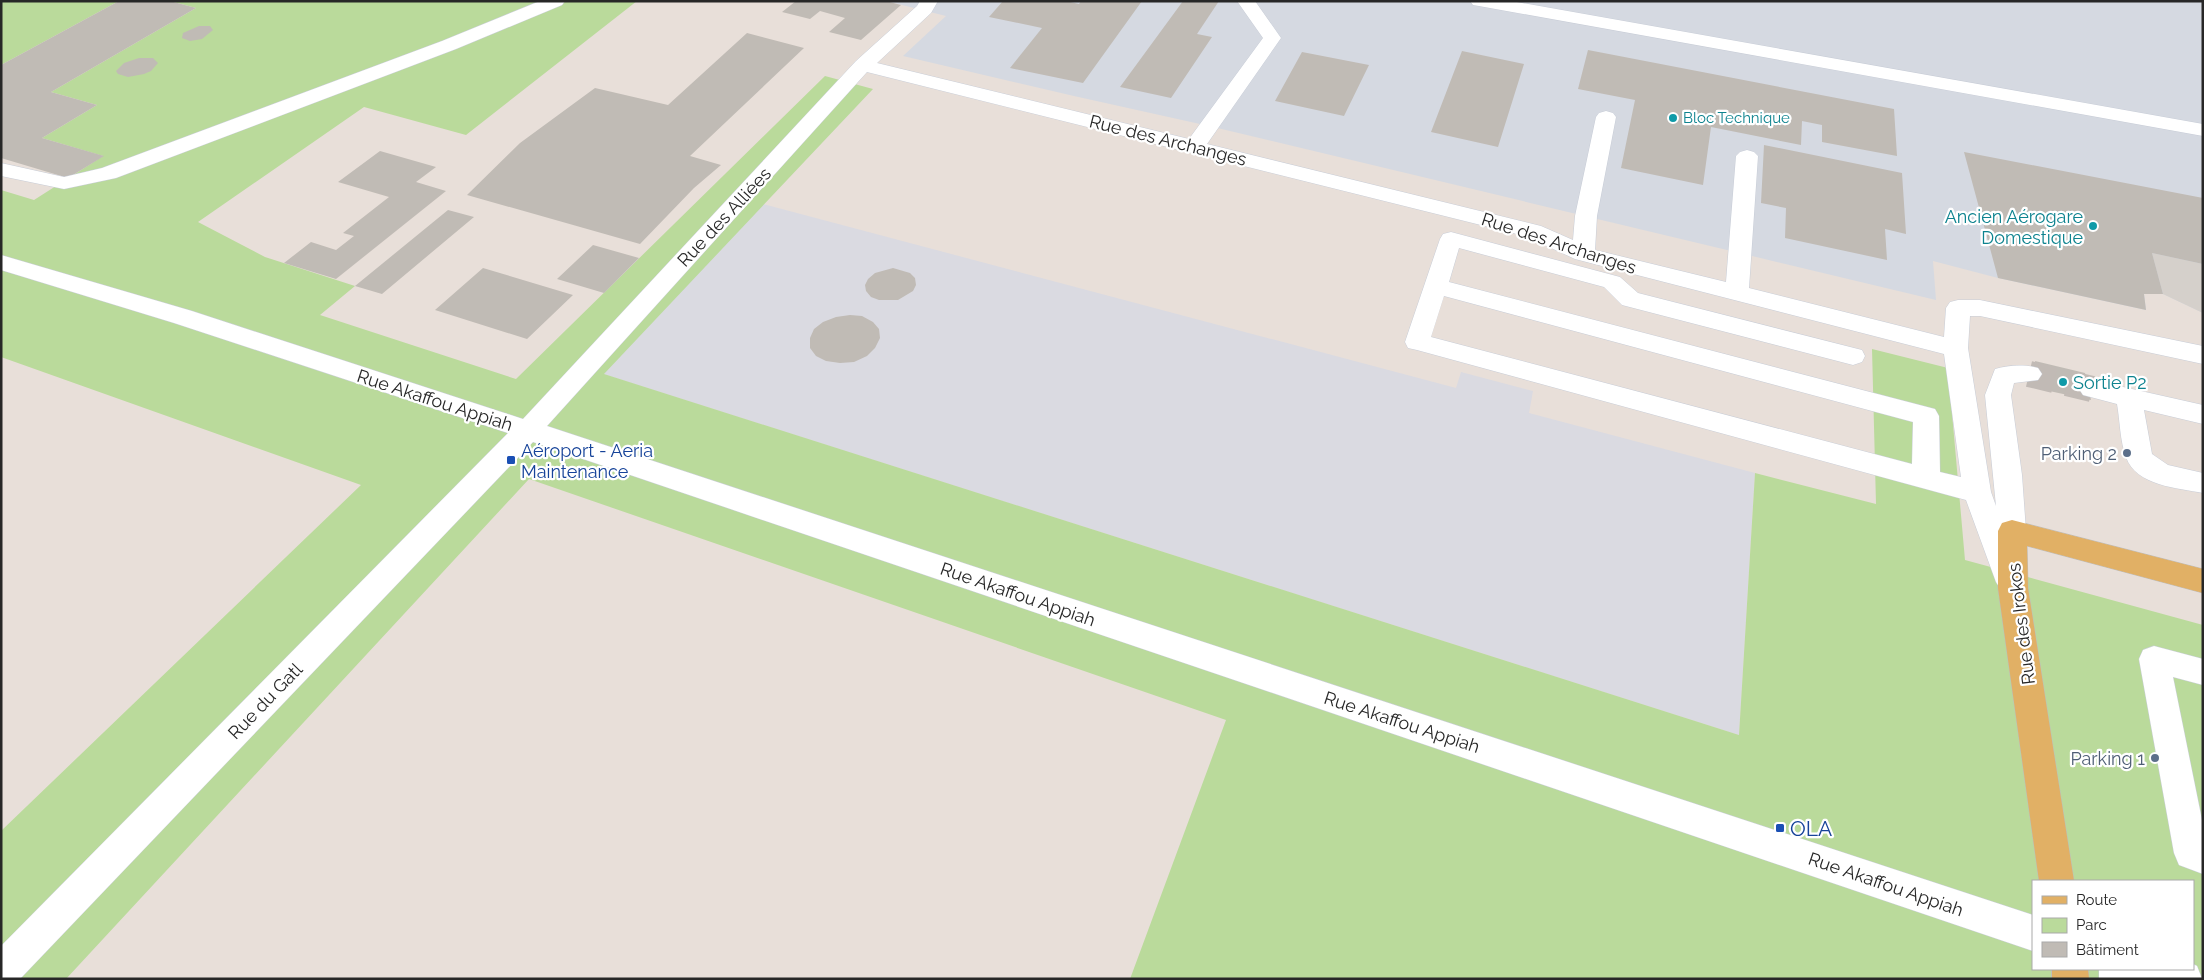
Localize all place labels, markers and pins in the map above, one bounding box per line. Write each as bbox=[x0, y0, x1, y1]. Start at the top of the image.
place label: Bloc Technique bbox=[1683, 109, 1790, 127]
marker: Bloc Technique bbox=[1667, 112, 1679, 124]
place label: Ancien Aérogare Domestique bbox=[1945, 206, 2083, 248]
marker: Ancien Aérogare Domestique bbox=[2087, 220, 2099, 232]
place label: Sortie P2 bbox=[2073, 372, 2147, 393]
marker: Sortie P2 bbox=[2057, 376, 2069, 388]
place label: Aéroport - Aeria Maintenance bbox=[521, 440, 653, 482]
place label: Parking 2 bbox=[2041, 443, 2117, 464]
marker: Parking 2 bbox=[2121, 447, 2133, 459]
marker: Aéroport - Aeria Maintenance bbox=[505, 454, 517, 466]
place label: Parking 1 bbox=[2070, 748, 2145, 769]
marker: Parking 1 bbox=[2149, 752, 2161, 764]
place label: OLA bbox=[1790, 816, 1832, 841]
marker: OLA bbox=[1774, 822, 1786, 834]

